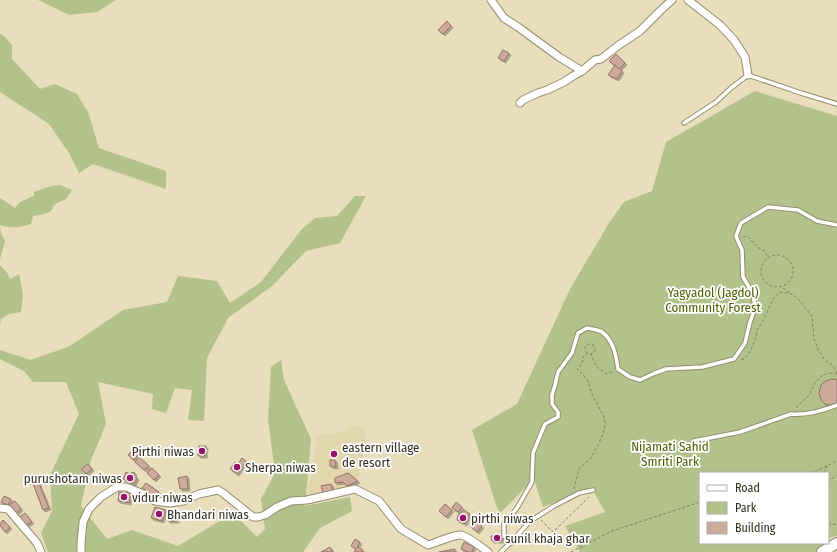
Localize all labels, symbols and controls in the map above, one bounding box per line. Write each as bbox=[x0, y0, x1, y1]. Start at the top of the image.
park label: Yagyadol (Jagdol) Community Forest bbox=[665, 285, 762, 315]
park label: Nijamati Sahid Smriti Park bbox=[631, 439, 709, 469]
place label: eastern village de resort bbox=[342, 440, 419, 470]
place label: Pirthi niwas bbox=[132, 444, 194, 459]
marker: Pirthi niwas bbox=[197, 446, 207, 456]
marker: eastern village de resort bbox=[329, 449, 339, 459]
place label: Sherpa niwas bbox=[245, 460, 316, 475]
marker: Sherpa niwas bbox=[232, 462, 242, 472]
place label: purushotam niwas bbox=[24, 471, 122, 486]
legend bbox=[699, 472, 829, 544]
marker: purushotam niwas bbox=[125, 473, 135, 483]
text: Road bbox=[735, 481, 760, 495]
place label: vidur niwas bbox=[132, 490, 193, 505]
marker: vidur niwas bbox=[119, 492, 129, 502]
text: Park bbox=[735, 501, 757, 515]
place label: Bhandari niwas bbox=[167, 507, 249, 522]
marker: Bhandari niwas bbox=[154, 509, 164, 519]
place label: pirthi niwas bbox=[471, 511, 534, 526]
marker: pirthi niwas bbox=[458, 513, 468, 523]
text: Building bbox=[735, 521, 776, 535]
place label: sunil khaja ghar bbox=[505, 531, 590, 546]
marker: sunil khaja ghar bbox=[492, 533, 502, 543]

